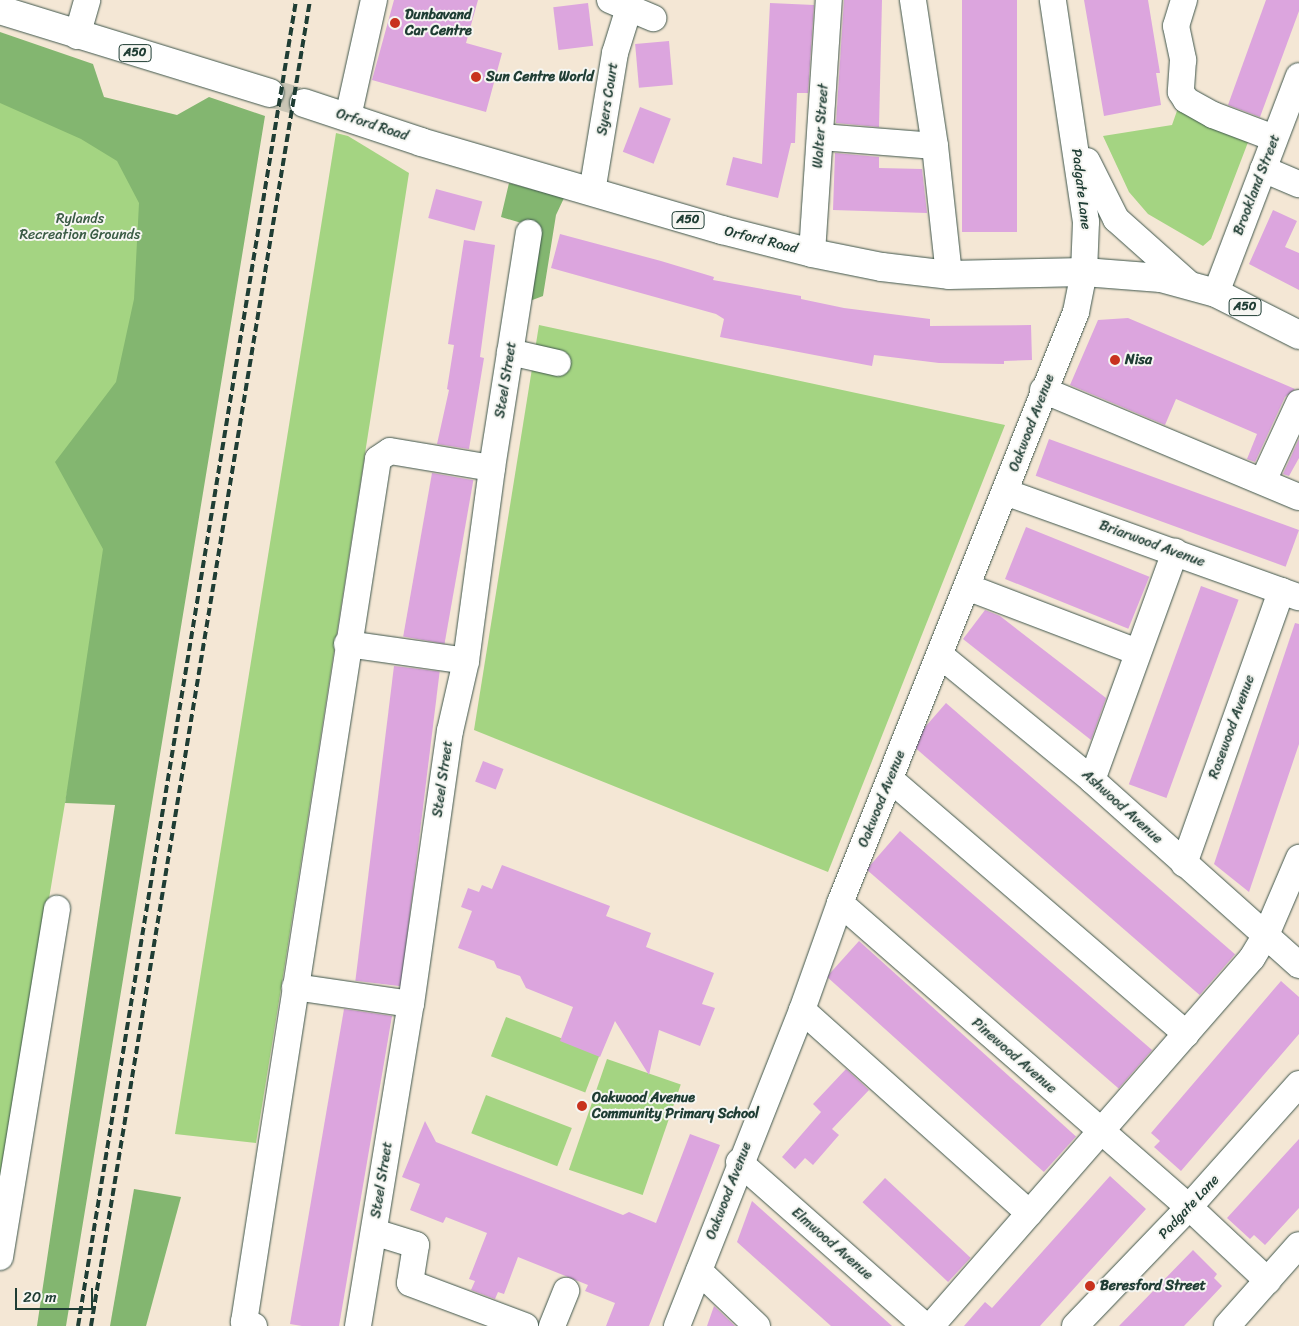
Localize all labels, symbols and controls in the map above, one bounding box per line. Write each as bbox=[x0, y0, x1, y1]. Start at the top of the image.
place label: Dunbavand Car Centre bbox=[405, 7, 473, 40]
marker: Dunbavand Car Centre bbox=[389, 17, 401, 29]
road number: A50 bbox=[118, 44, 152, 62]
street label: Syers Court bbox=[594, 61, 622, 137]
place label: Sun Centre World bbox=[486, 69, 595, 85]
marker: Sun Centre World bbox=[470, 71, 482, 83]
street label: Walter Street bbox=[810, 83, 832, 169]
street label: Orford Road bbox=[334, 105, 410, 145]
street label: Brookland Street bbox=[1230, 132, 1284, 238]
street label: Padgate Lane bbox=[1068, 148, 1094, 230]
road number: A50 bbox=[670, 210, 706, 230]
park label: Rylands Recreation Grounds bbox=[20, 211, 140, 243]
street label: Orford Road bbox=[723, 223, 799, 257]
road number: A50 bbox=[1228, 298, 1262, 316]
street label: Steel Street bbox=[492, 340, 520, 420]
place label: Nisa bbox=[1125, 352, 1152, 368]
marker: Nisa bbox=[1109, 354, 1121, 366]
street label: Oakwood Avenue bbox=[1006, 372, 1058, 474]
street label: Briarwood Avenue bbox=[1097, 517, 1207, 571]
street label: Rosewood Avenue bbox=[1206, 673, 1258, 781]
street label: Steel Street bbox=[429, 739, 457, 819]
street label: Oakwood Avenue bbox=[855, 748, 909, 850]
street label: Ashwood Avenue bbox=[1078, 766, 1166, 848]
street label: Pinewood Avenue bbox=[968, 1015, 1060, 1097]
place label: Oakwood Avenue Community Primary School bbox=[592, 1090, 759, 1122]
marker: Oakwood Avenue Community Primary School bbox=[576, 1100, 588, 1112]
street label: Steel Street bbox=[368, 1140, 396, 1220]
street label: Oakwood Avenue bbox=[703, 1140, 755, 1242]
street label: Padgate Lane bbox=[1155, 1172, 1223, 1242]
street label: Elmwood Avenue bbox=[788, 1204, 876, 1284]
scale bar bbox=[18, 1278, 95, 1310]
place label: Beresford Street bbox=[1100, 1278, 1206, 1294]
marker: Beresford Street bbox=[1084, 1280, 1096, 1292]
text: 20 m bbox=[23, 1284, 57, 1310]

